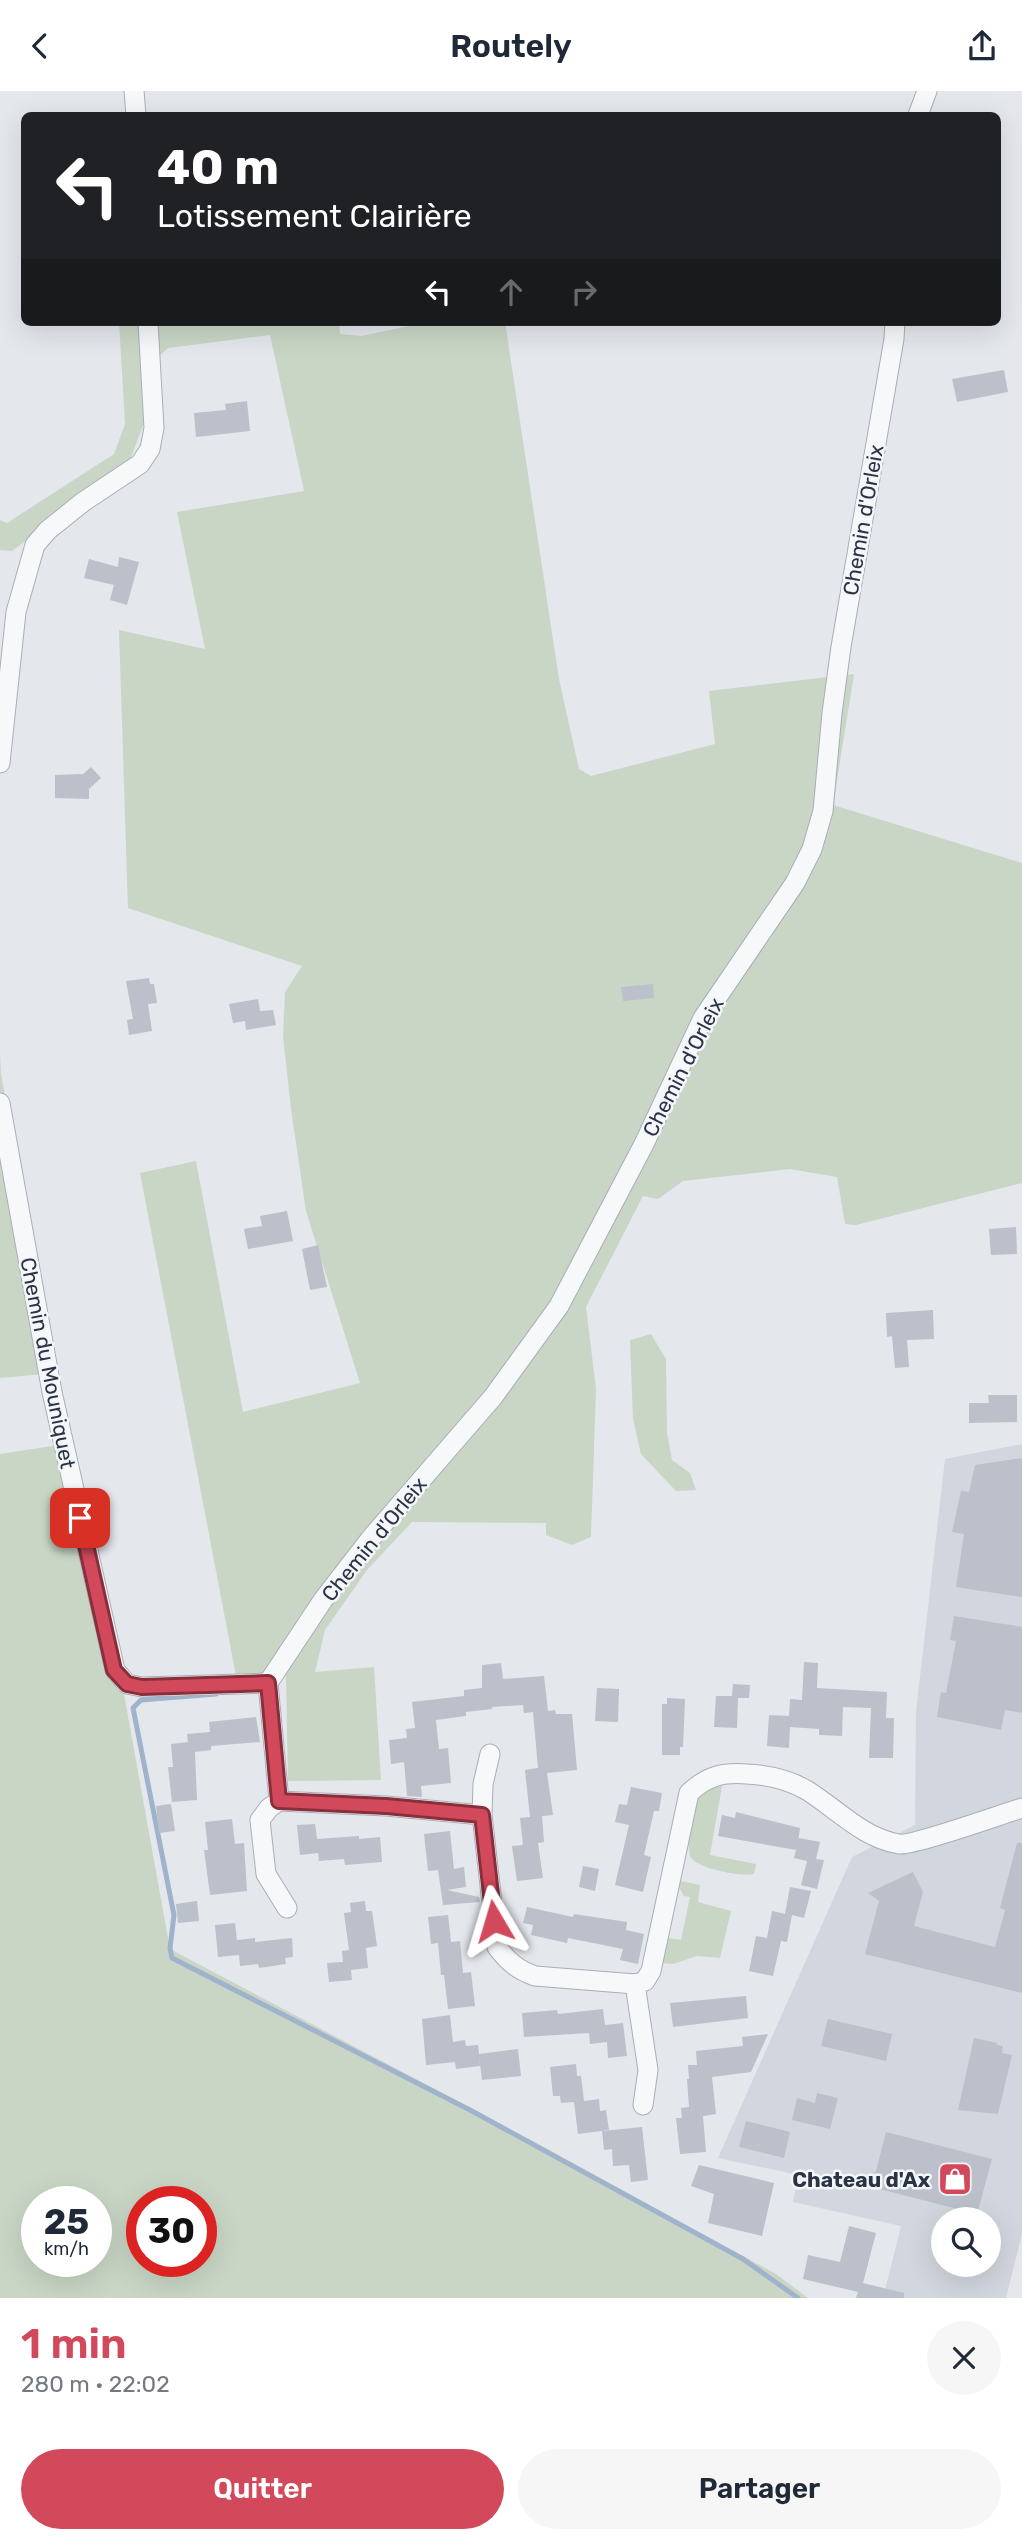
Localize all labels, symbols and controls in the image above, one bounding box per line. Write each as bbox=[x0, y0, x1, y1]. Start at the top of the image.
icon: back bbox=[21, 27, 59, 65]
text: Routely bbox=[450, 27, 572, 65]
icon: share bbox=[963, 27, 1001, 65]
text: 40 m bbox=[157, 138, 279, 196]
icon: left bbox=[42, 140, 133, 231]
text: Lotissement Clairière bbox=[157, 197, 472, 235]
icon: left bbox=[419, 273, 457, 311]
icon: ahead bbox=[492, 273, 530, 311]
icon: right bbox=[565, 273, 603, 311]
street label: Chemin d'Orleix bbox=[837, 443, 889, 597]
street label: Chemin d'Orleix bbox=[637, 993, 729, 1141]
street label: Chemin du Mouniquet bbox=[15, 1255, 81, 1471]
street label: Chemin d'Orleix bbox=[316, 1472, 432, 1606]
pin bbox=[50, 1488, 110, 1548]
icon: arrive bbox=[61, 1499, 99, 1537]
position arrow bbox=[457, 1884, 531, 1958]
shop icon: Chateau d'Ax bbox=[936, 2160, 974, 2198]
place label: Chateau d'Ax bbox=[792, 2167, 931, 2192]
speed limit sign: 30 bbox=[126, 2186, 217, 2277]
text: 25 bbox=[44, 2201, 89, 2243]
map controls bbox=[931, 2207, 1001, 2277]
button: search bbox=[931, 2207, 1001, 2277]
text: km/h bbox=[44, 2238, 89, 2260]
text: 1 min bbox=[21, 2319, 127, 2369]
button: close bbox=[927, 2321, 1001, 2395]
text: 280 m · 22:02 bbox=[21, 2370, 170, 2398]
button: Quitter bbox=[21, 2449, 504, 2529]
button: Partager bbox=[518, 2449, 1001, 2529]

